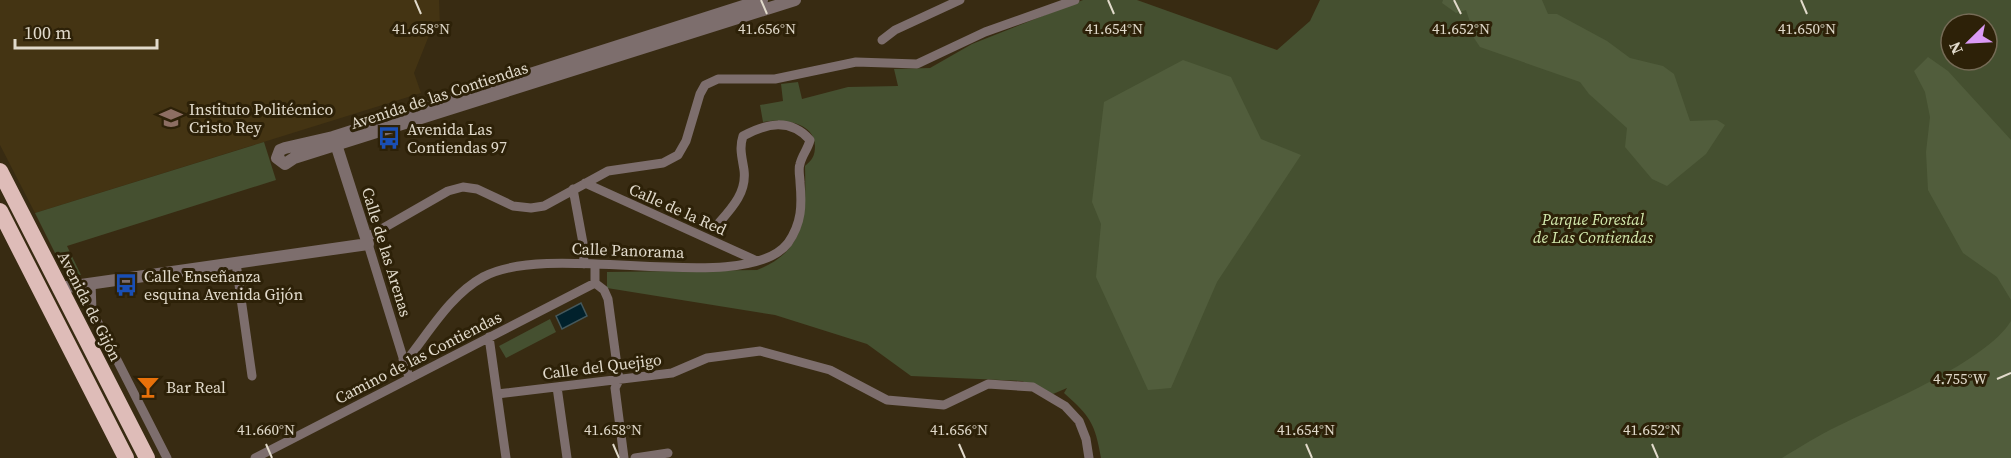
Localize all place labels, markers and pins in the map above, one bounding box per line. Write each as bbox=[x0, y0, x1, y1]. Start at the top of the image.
place label: Instituto Politécnico Cristo Rey bbox=[189, 98, 333, 138]
school or university icon: Instituto Politécnico Cristo Rey bbox=[158, 105, 184, 131]
place label: Avenida Las Contiendas 97 bbox=[407, 118, 507, 158]
bus stop icon: Avenida Las Contiendas 97 bbox=[376, 125, 402, 151]
place label: Calle Enseñanza esquina Avenida Gijón bbox=[144, 265, 303, 305]
bus stop icon: Calle Enseñanza esquina Avenida Gijón bbox=[113, 272, 139, 298]
bar icon: Bar Real bbox=[135, 374, 161, 400]
place label: Bar Real bbox=[166, 376, 226, 398]

